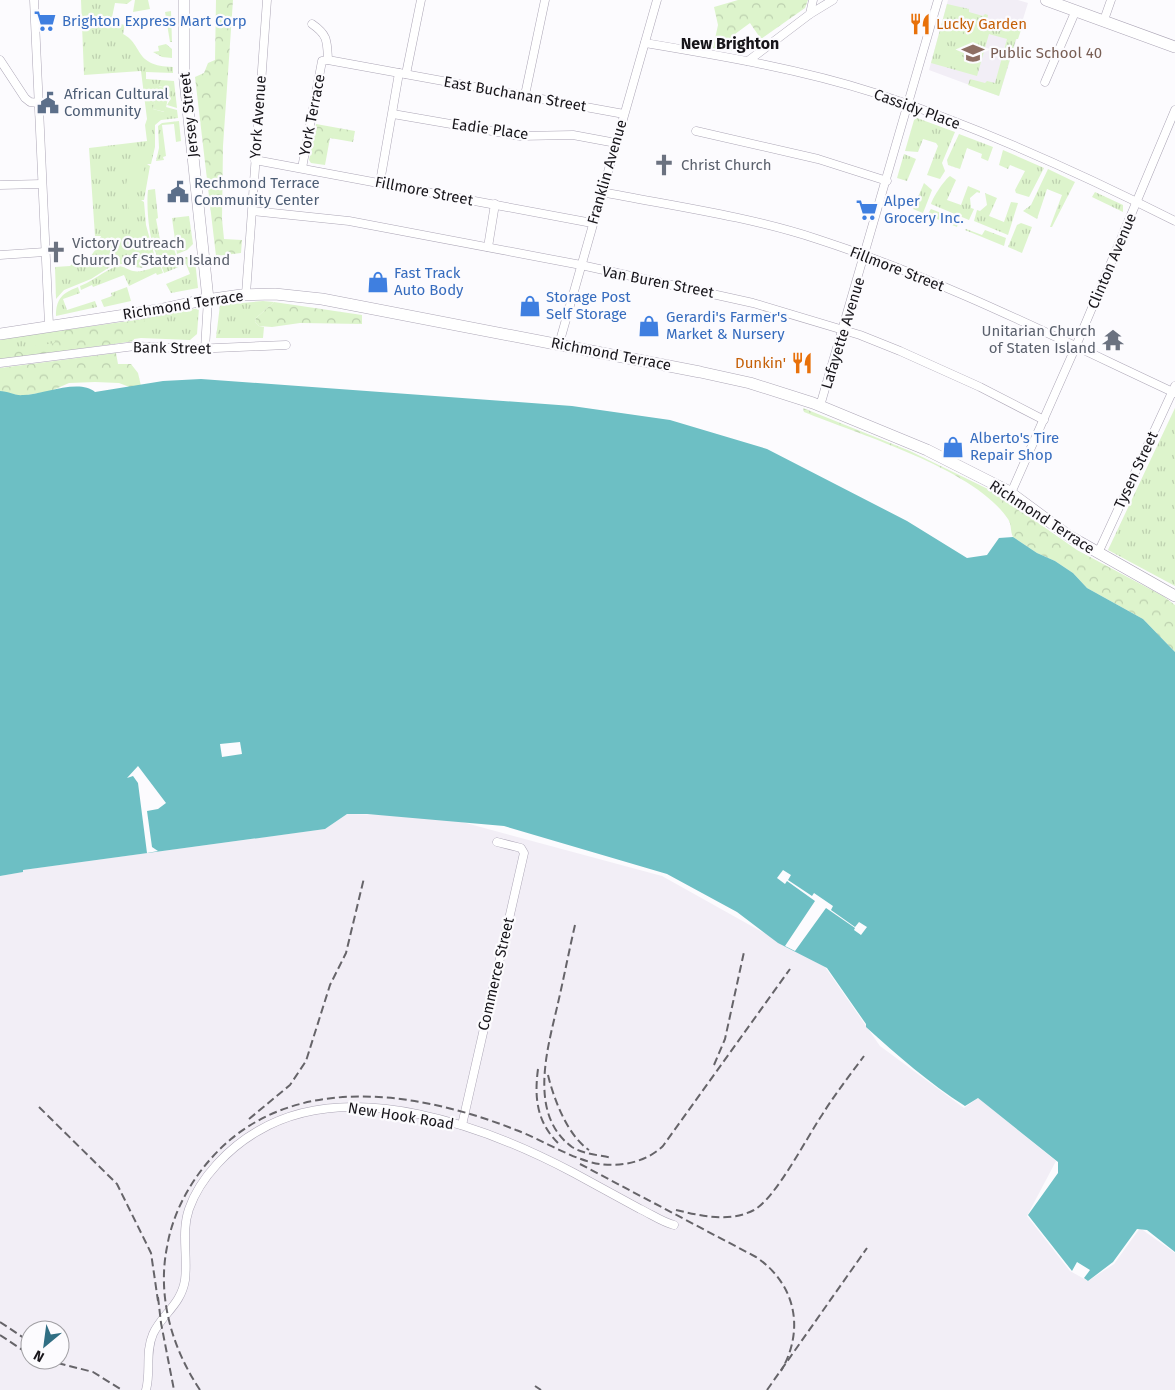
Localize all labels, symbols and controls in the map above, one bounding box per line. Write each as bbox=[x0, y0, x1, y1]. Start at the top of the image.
supermarket icon: Brighton Express Mart Corp bbox=[32, 8, 58, 34]
restaurant icon: Lucky Garden bbox=[907, 11, 933, 37]
place label: Brighton Express Mart Corp bbox=[62, 12, 247, 30]
place label: Lucky Garden bbox=[936, 15, 1027, 33]
district label: New Brighton bbox=[681, 34, 779, 53]
school or university icon: Public School 40 bbox=[960, 40, 986, 66]
place label: Public School 40 bbox=[990, 44, 1102, 62]
street label: Jersey Street bbox=[176, 71, 202, 158]
street label: York Terrace bbox=[295, 73, 329, 157]
street label: East Buchanan Street bbox=[442, 73, 588, 116]
street label: York Avenue bbox=[246, 75, 270, 159]
place label: African Cultural Community bbox=[64, 85, 169, 120]
street label: Cassidy Place bbox=[871, 85, 963, 133]
public building icon: African Cultural Community bbox=[35, 90, 61, 116]
street label: Eadie Place bbox=[450, 115, 530, 143]
street label: Franklin Avenue bbox=[583, 118, 631, 226]
church icon: Christ Church bbox=[651, 152, 677, 178]
place label: Christ Church bbox=[681, 156, 772, 174]
street label: Fillmore Street bbox=[373, 173, 475, 209]
place label: Rechmond Terrace Community Center bbox=[194, 174, 320, 209]
public building icon: Rechmond Terrace Community Center bbox=[165, 179, 191, 205]
place label: Alper Grocery Inc. bbox=[884, 192, 964, 227]
supermarket icon: Alper Grocery Inc. bbox=[854, 197, 880, 223]
street label: Clinton Avenue bbox=[1084, 210, 1140, 312]
place label: Victory Outreach Church of Staten Island bbox=[72, 234, 230, 269]
church icon: Victory Outreach Church of Staten Island bbox=[43, 239, 69, 265]
street label: Fillmore Street bbox=[847, 243, 947, 295]
street label: Van Buren Street bbox=[601, 262, 716, 302]
place label: Fast Track Auto Body bbox=[394, 264, 464, 299]
shop icon: Fast Track Auto Body bbox=[365, 269, 391, 295]
street label: Lafayette Avenue bbox=[817, 275, 869, 391]
street label: Richmond Terrace bbox=[121, 287, 245, 323]
place label: Storage Post Self Storage bbox=[546, 288, 631, 323]
shop icon: Storage Post Self Storage bbox=[517, 293, 543, 319]
place label: Gerardi's Farmer's Market & Nursery bbox=[666, 308, 787, 343]
shop icon: Gerardi's Farmer's Market & Nursery bbox=[636, 313, 662, 339]
place label: Unitarian Church of Staten Island bbox=[982, 322, 1096, 357]
temple icon: Unitarian Church of Staten Island bbox=[1100, 327, 1126, 353]
street label: Richmond Terrace bbox=[549, 334, 673, 374]
street label: Bank Street bbox=[133, 338, 212, 358]
restaurant icon: Dunkin' bbox=[789, 350, 815, 376]
place label: Dunkin' bbox=[735, 354, 786, 372]
street label: Tysen Street bbox=[1110, 428, 1162, 511]
place label: Alberto's Tire Repair Shop bbox=[970, 429, 1059, 464]
shop icon: Alberto's Tire Repair Shop bbox=[940, 434, 966, 460]
street label: Richmond Terrace bbox=[986, 476, 1098, 558]
street label: Commerce Street bbox=[474, 915, 518, 1032]
street label: New Hook Road bbox=[347, 1099, 455, 1133]
north arrow bbox=[20, 1320, 70, 1370]
text: N bbox=[31, 1346, 47, 1366]

